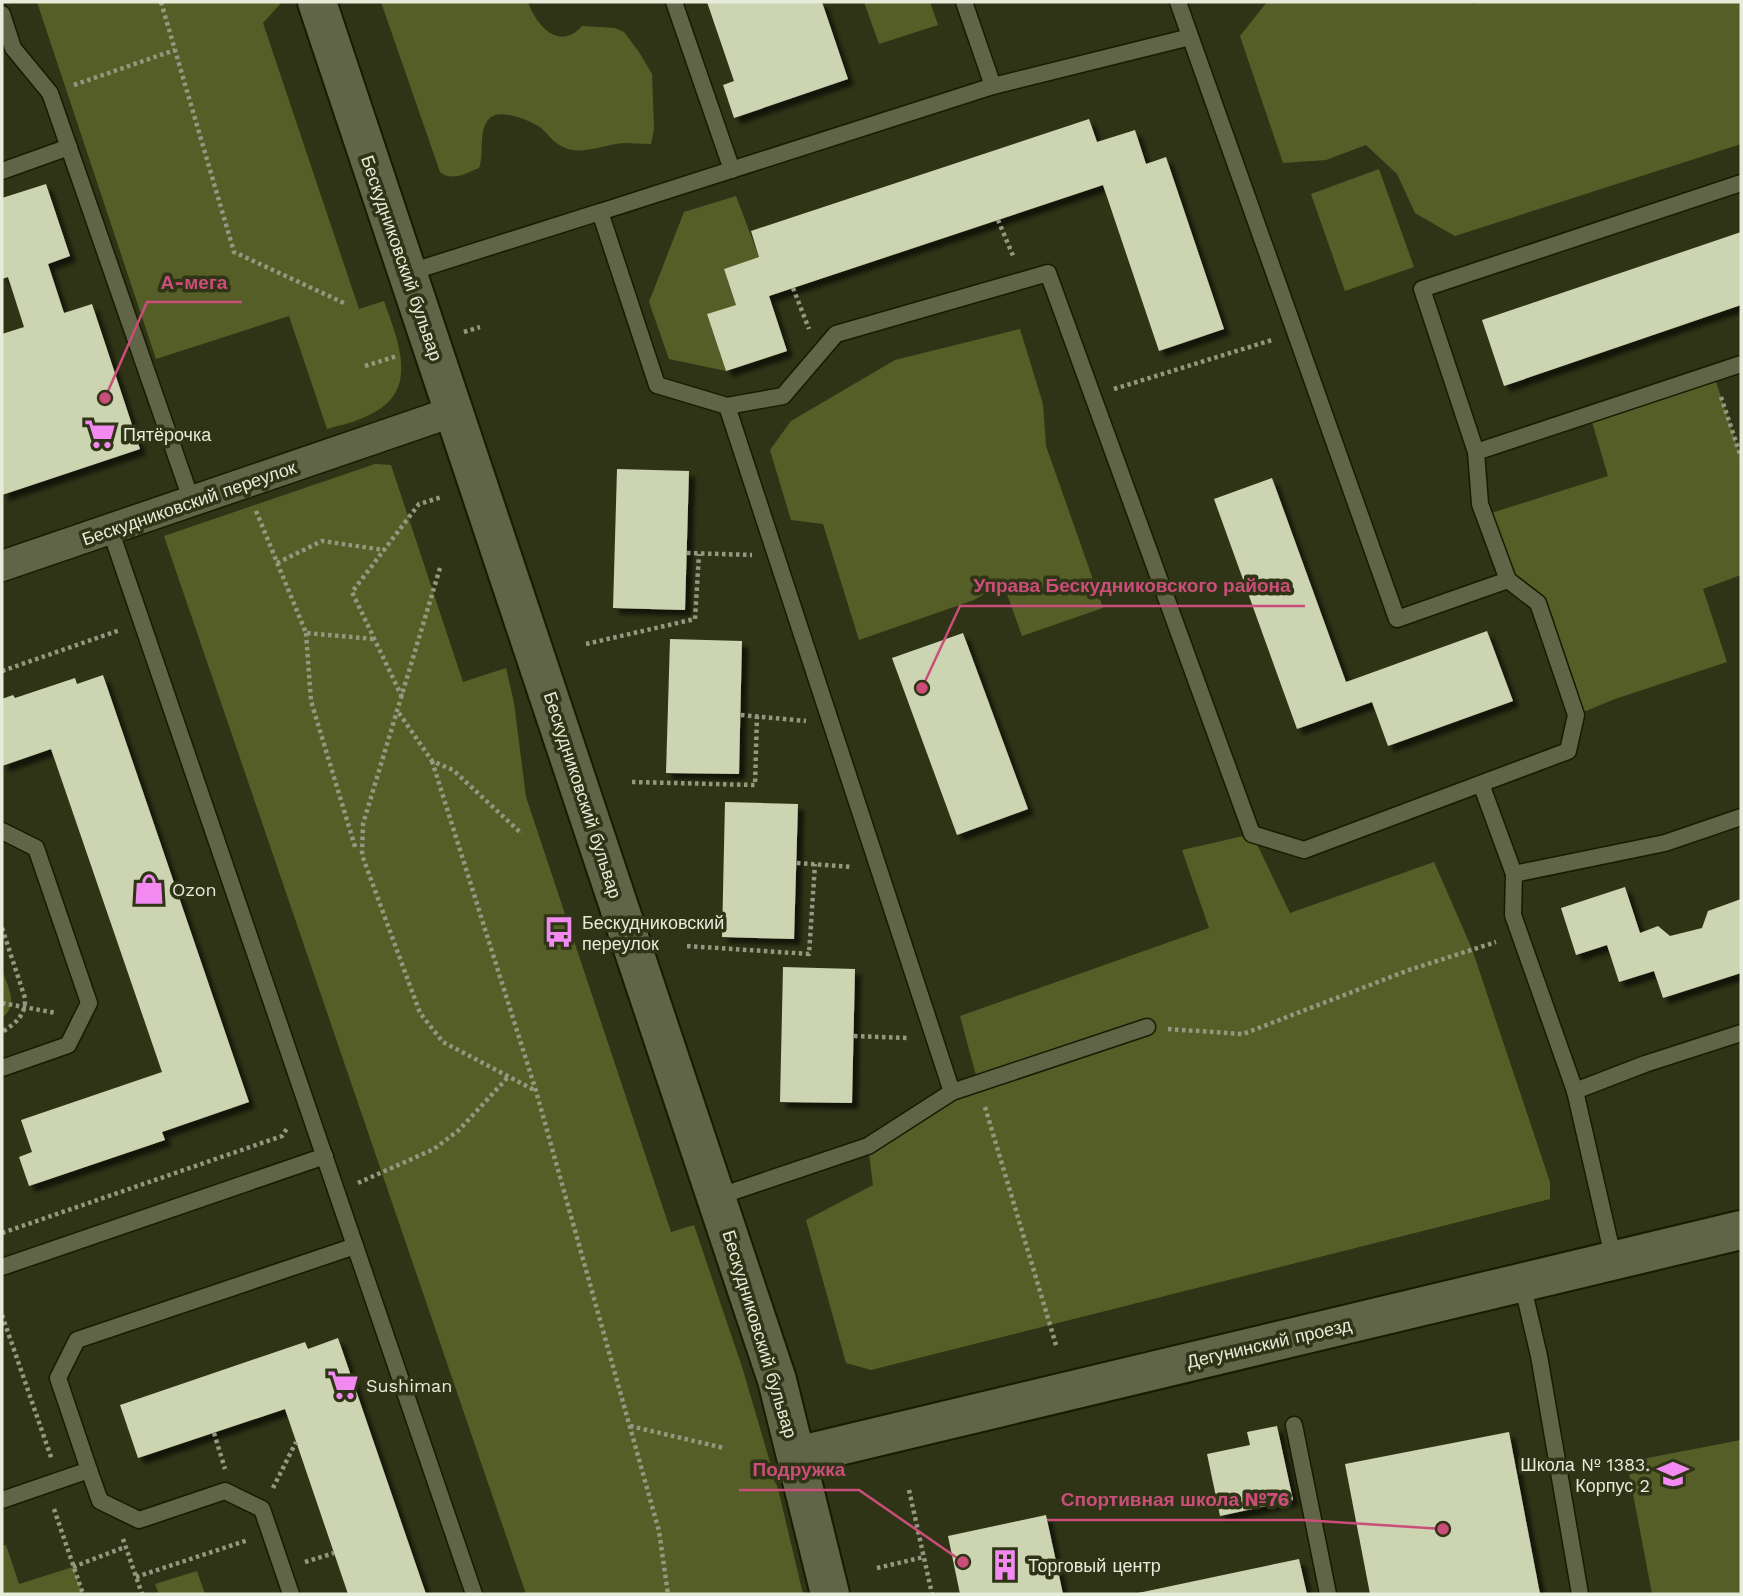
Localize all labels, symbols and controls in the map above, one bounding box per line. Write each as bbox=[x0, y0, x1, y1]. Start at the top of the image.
street label: Бескудниковский бульвар bbox=[357, 152, 447, 364]
callout: А-мега bbox=[147, 262, 242, 302]
text: А-мега bbox=[161, 271, 228, 294]
supermarket icon: Пятёрочка bbox=[83, 417, 117, 451]
place label: Пятёрочка bbox=[123, 424, 212, 445]
street label: Бескудниковский переулок bbox=[79, 456, 299, 550]
callout: Управа Бескудниковского района bbox=[960, 566, 1305, 606]
text: Управа Бескудниковского района bbox=[973, 574, 1291, 597]
street label: Бескудниковский бульвар bbox=[540, 689, 626, 901]
shop icon: Ozon bbox=[132, 872, 166, 906]
place label: Ozon bbox=[172, 879, 217, 900]
place label: Бескудниковский переулок bbox=[582, 912, 724, 954]
bus stop icon: Бескудниковский переулок bbox=[542, 915, 576, 949]
street label: Бескудниковский бульвар bbox=[718, 1228, 802, 1440]
street label: Дегунинский проезд bbox=[1185, 1314, 1354, 1372]
supermarket icon: Sushiman bbox=[326, 1368, 360, 1402]
place label: Sushiman bbox=[366, 1375, 452, 1396]
callout: Подружка bbox=[739, 1450, 859, 1490]
place label: Школа № 1383. Корпус 2 bbox=[1520, 1454, 1650, 1496]
school or university icon: Школа № 1383. Корпус 2 bbox=[1656, 1457, 1690, 1491]
text: Подружка bbox=[753, 1458, 846, 1481]
callout: Спортивная школа №76 bbox=[1047, 1480, 1303, 1520]
text: Спортивная школа №76 bbox=[1061, 1488, 1290, 1511]
building icon: Торговый центр bbox=[988, 1548, 1022, 1582]
place label: Торговый центр bbox=[1028, 1555, 1161, 1576]

